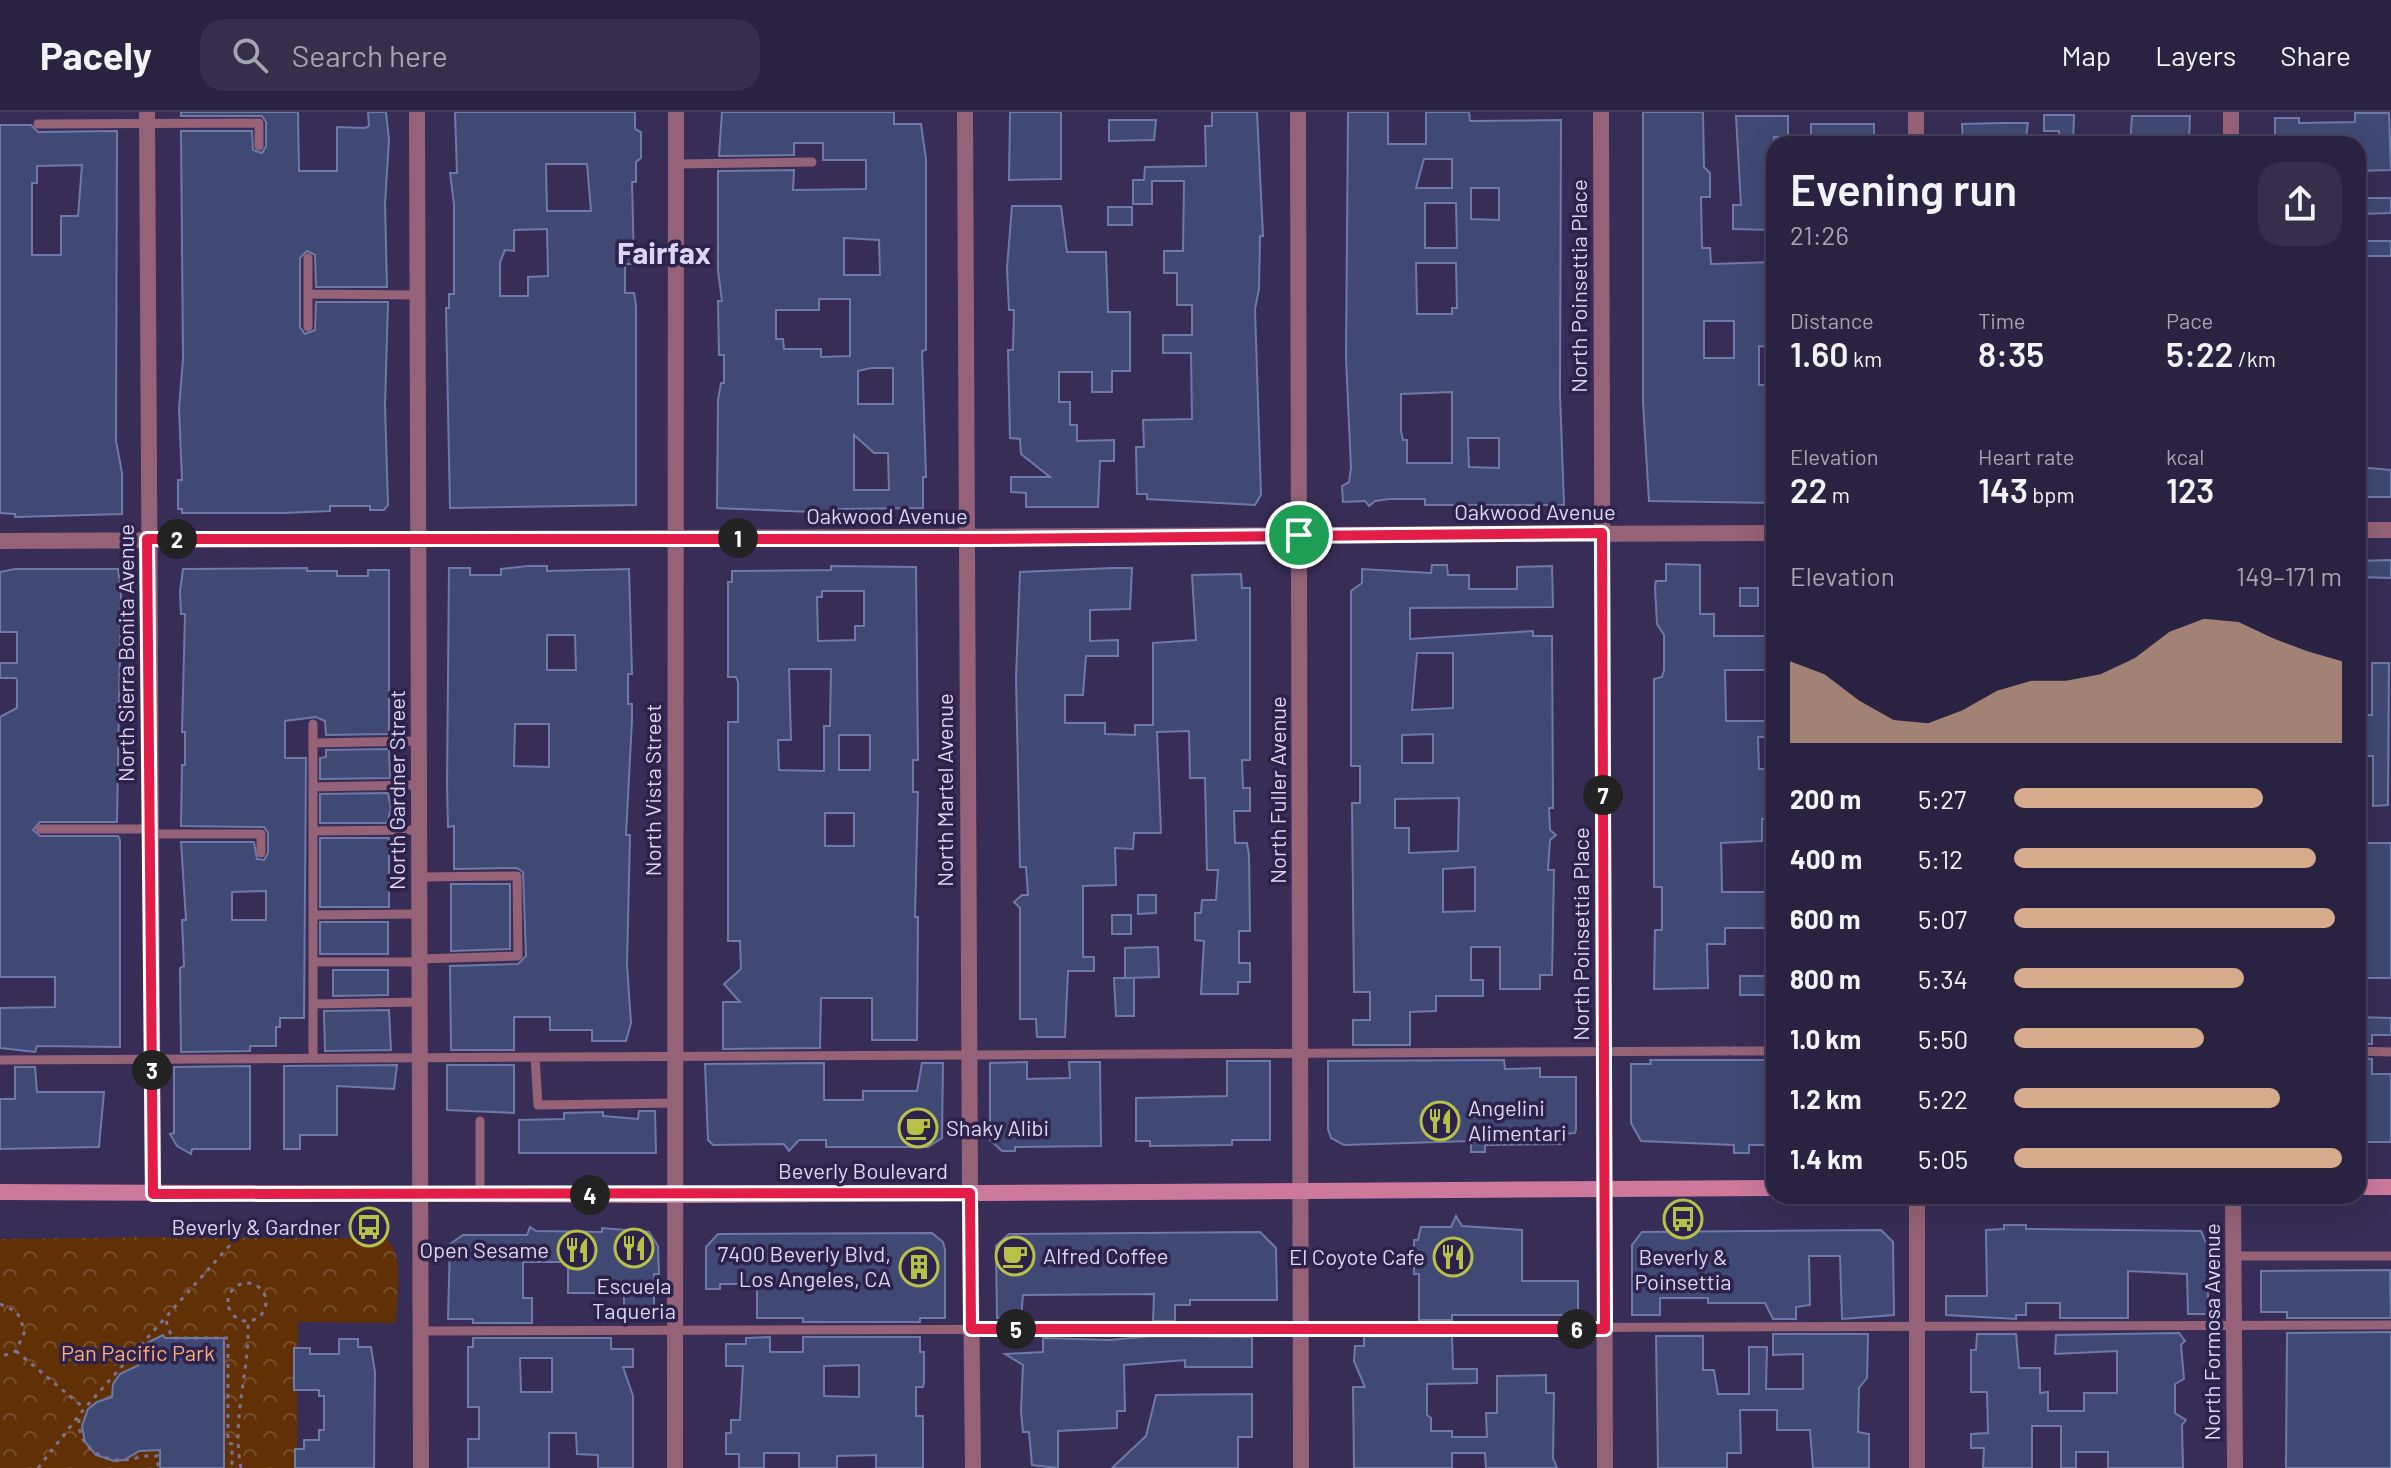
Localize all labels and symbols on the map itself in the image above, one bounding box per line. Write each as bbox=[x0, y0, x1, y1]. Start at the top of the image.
street label: North Poinsettia Place bbox=[1565, 179, 1591, 393]
district label: Fairfax bbox=[617, 234, 711, 270]
street label: Oakwood Avenue bbox=[1454, 498, 1616, 524]
pin bbox=[1265, 501, 1333, 569]
street label: Oakwood Avenue bbox=[806, 502, 968, 528]
pin: 1 bbox=[718, 518, 758, 558]
pin: 2 bbox=[157, 519, 197, 559]
street label: North Sierra Bonita Avenue bbox=[112, 524, 138, 782]
street label: North Gardner Street bbox=[383, 690, 409, 890]
street label: North Martel Avenue bbox=[931, 693, 957, 887]
street label: North Fuller Avenue bbox=[1264, 696, 1290, 884]
street label: North Vista Street bbox=[639, 704, 665, 876]
pin: 7 bbox=[1583, 775, 1623, 815]
street label: North Poinsettia Place bbox=[1567, 827, 1593, 1041]
pin: 3 bbox=[132, 1050, 172, 1090]
place label: Angelini Alimentari bbox=[1468, 1094, 1567, 1145]
restaurant icon: Angelini Alimentari bbox=[1419, 1100, 1461, 1142]
cafe icon: Shaky Alibi bbox=[897, 1107, 939, 1149]
place label: Shaky Alibi bbox=[946, 1114, 1049, 1140]
street label: Beverly Boulevard bbox=[778, 1157, 948, 1183]
pin: 4 bbox=[570, 1175, 610, 1215]
bus stop icon: Beverly & Poinsettia bbox=[1662, 1198, 1704, 1240]
bus stop icon: Beverly & Gardner bbox=[348, 1206, 390, 1248]
place label: Beverly & Gardner bbox=[172, 1213, 341, 1239]
street label: North Formosa Avenue bbox=[2198, 1223, 2224, 1441]
restaurant icon: Escuela Taqueria bbox=[613, 1227, 655, 1269]
restaurant icon: Open Sesame bbox=[556, 1229, 598, 1271]
cafe icon: Alfred Coffee bbox=[994, 1235, 1036, 1277]
place label: Open Sesame bbox=[419, 1236, 549, 1262]
restaurant icon: El Coyote Cafe bbox=[1432, 1236, 1474, 1278]
place label: 7400 Beverly Blvd, Los Angeles, CA bbox=[718, 1240, 891, 1291]
place label: Alfred Coffee bbox=[1043, 1242, 1169, 1268]
place label: El Coyote Cafe bbox=[1289, 1243, 1425, 1269]
place label: Beverly & Poinsettia bbox=[1634, 1243, 1732, 1294]
building icon: 7400 Beverly Blvd, Los Angeles, CA bbox=[898, 1246, 940, 1288]
place label: Escuela Taqueria bbox=[592, 1272, 676, 1323]
pin: 5 bbox=[996, 1309, 1036, 1349]
pin: 6 bbox=[1557, 1309, 1597, 1349]
park label: Pan Pacific Park bbox=[61, 1339, 215, 1365]

